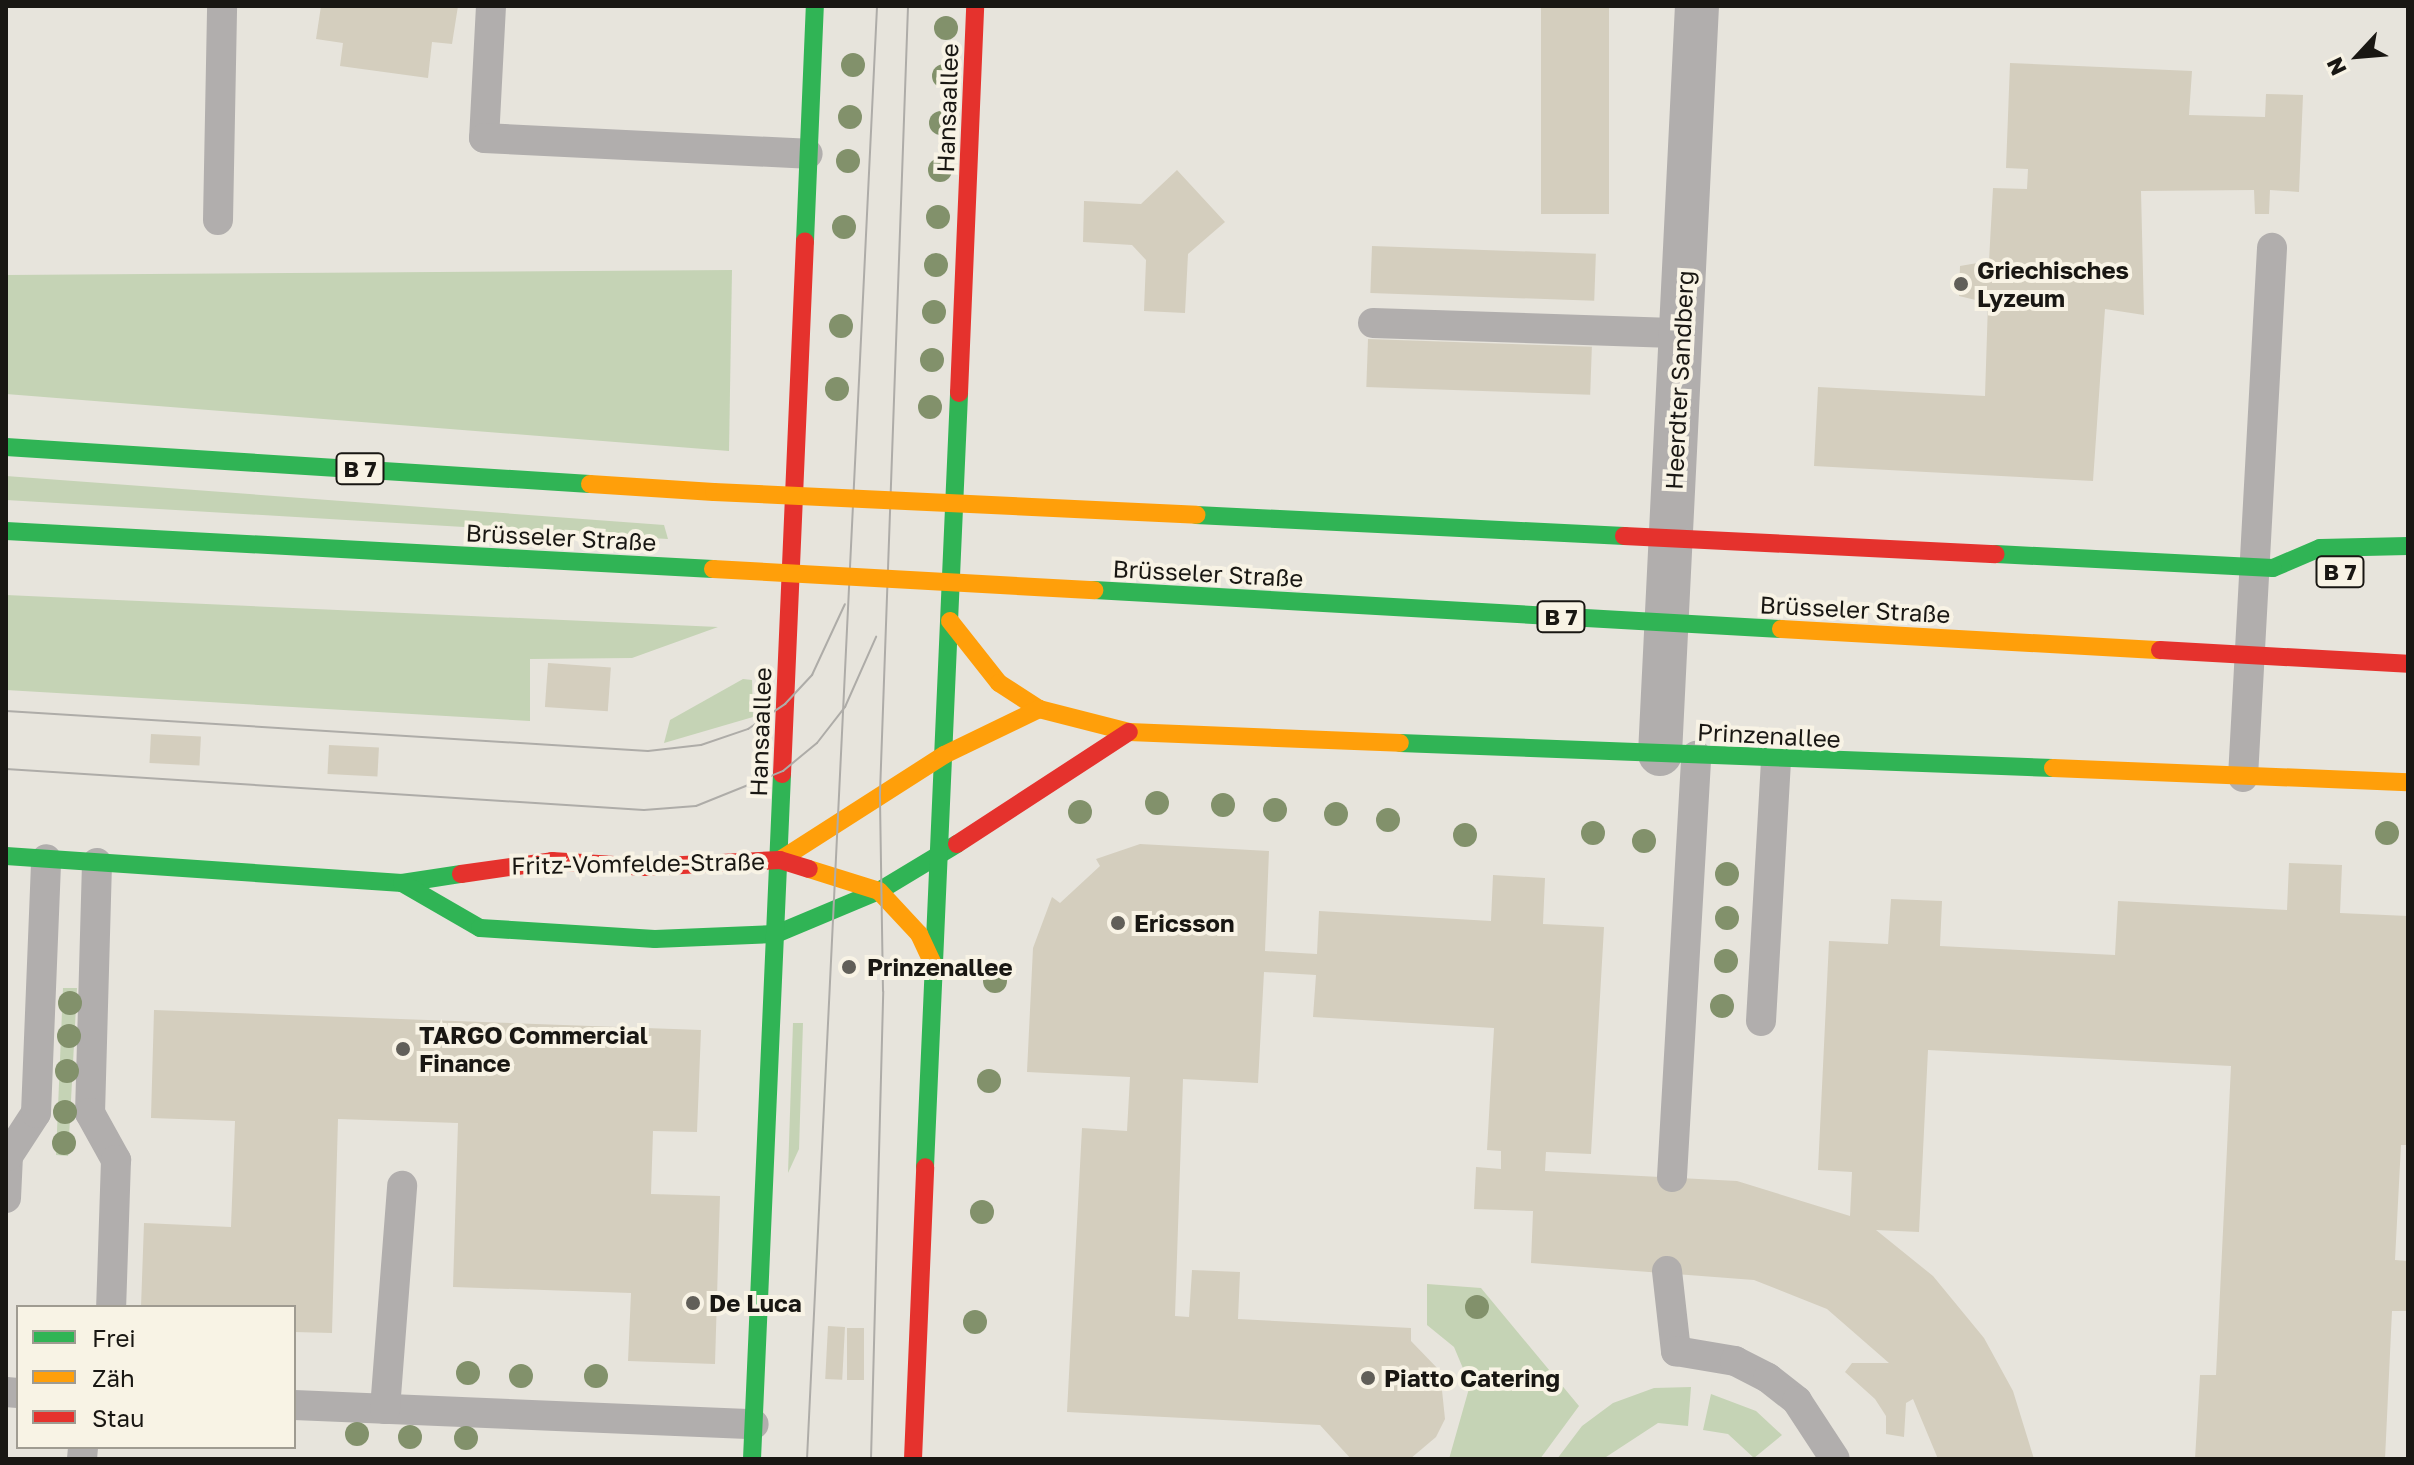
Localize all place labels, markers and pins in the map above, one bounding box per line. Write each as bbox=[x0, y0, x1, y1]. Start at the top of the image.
place label: Griechisches Lyzeum bbox=[1977, 256, 2129, 312]
marker: Griechisches Lyzeum bbox=[1952, 275, 1970, 293]
place label: Ericsson bbox=[1134, 909, 1235, 937]
marker: Ericsson bbox=[1109, 914, 1127, 932]
place label: Prinzenallee bbox=[867, 953, 1013, 981]
marker: Prinzenallee bbox=[838, 956, 860, 978]
place label: TARGO Commercial Finance bbox=[419, 1021, 648, 1077]
marker: TARGO Commercial Finance bbox=[394, 1040, 412, 1058]
place label: De Luca bbox=[709, 1289, 802, 1317]
marker: De Luca bbox=[684, 1294, 702, 1312]
place label: Piatto Catering bbox=[1384, 1364, 1560, 1392]
marker: Piatto Catering bbox=[1359, 1369, 1377, 1387]

